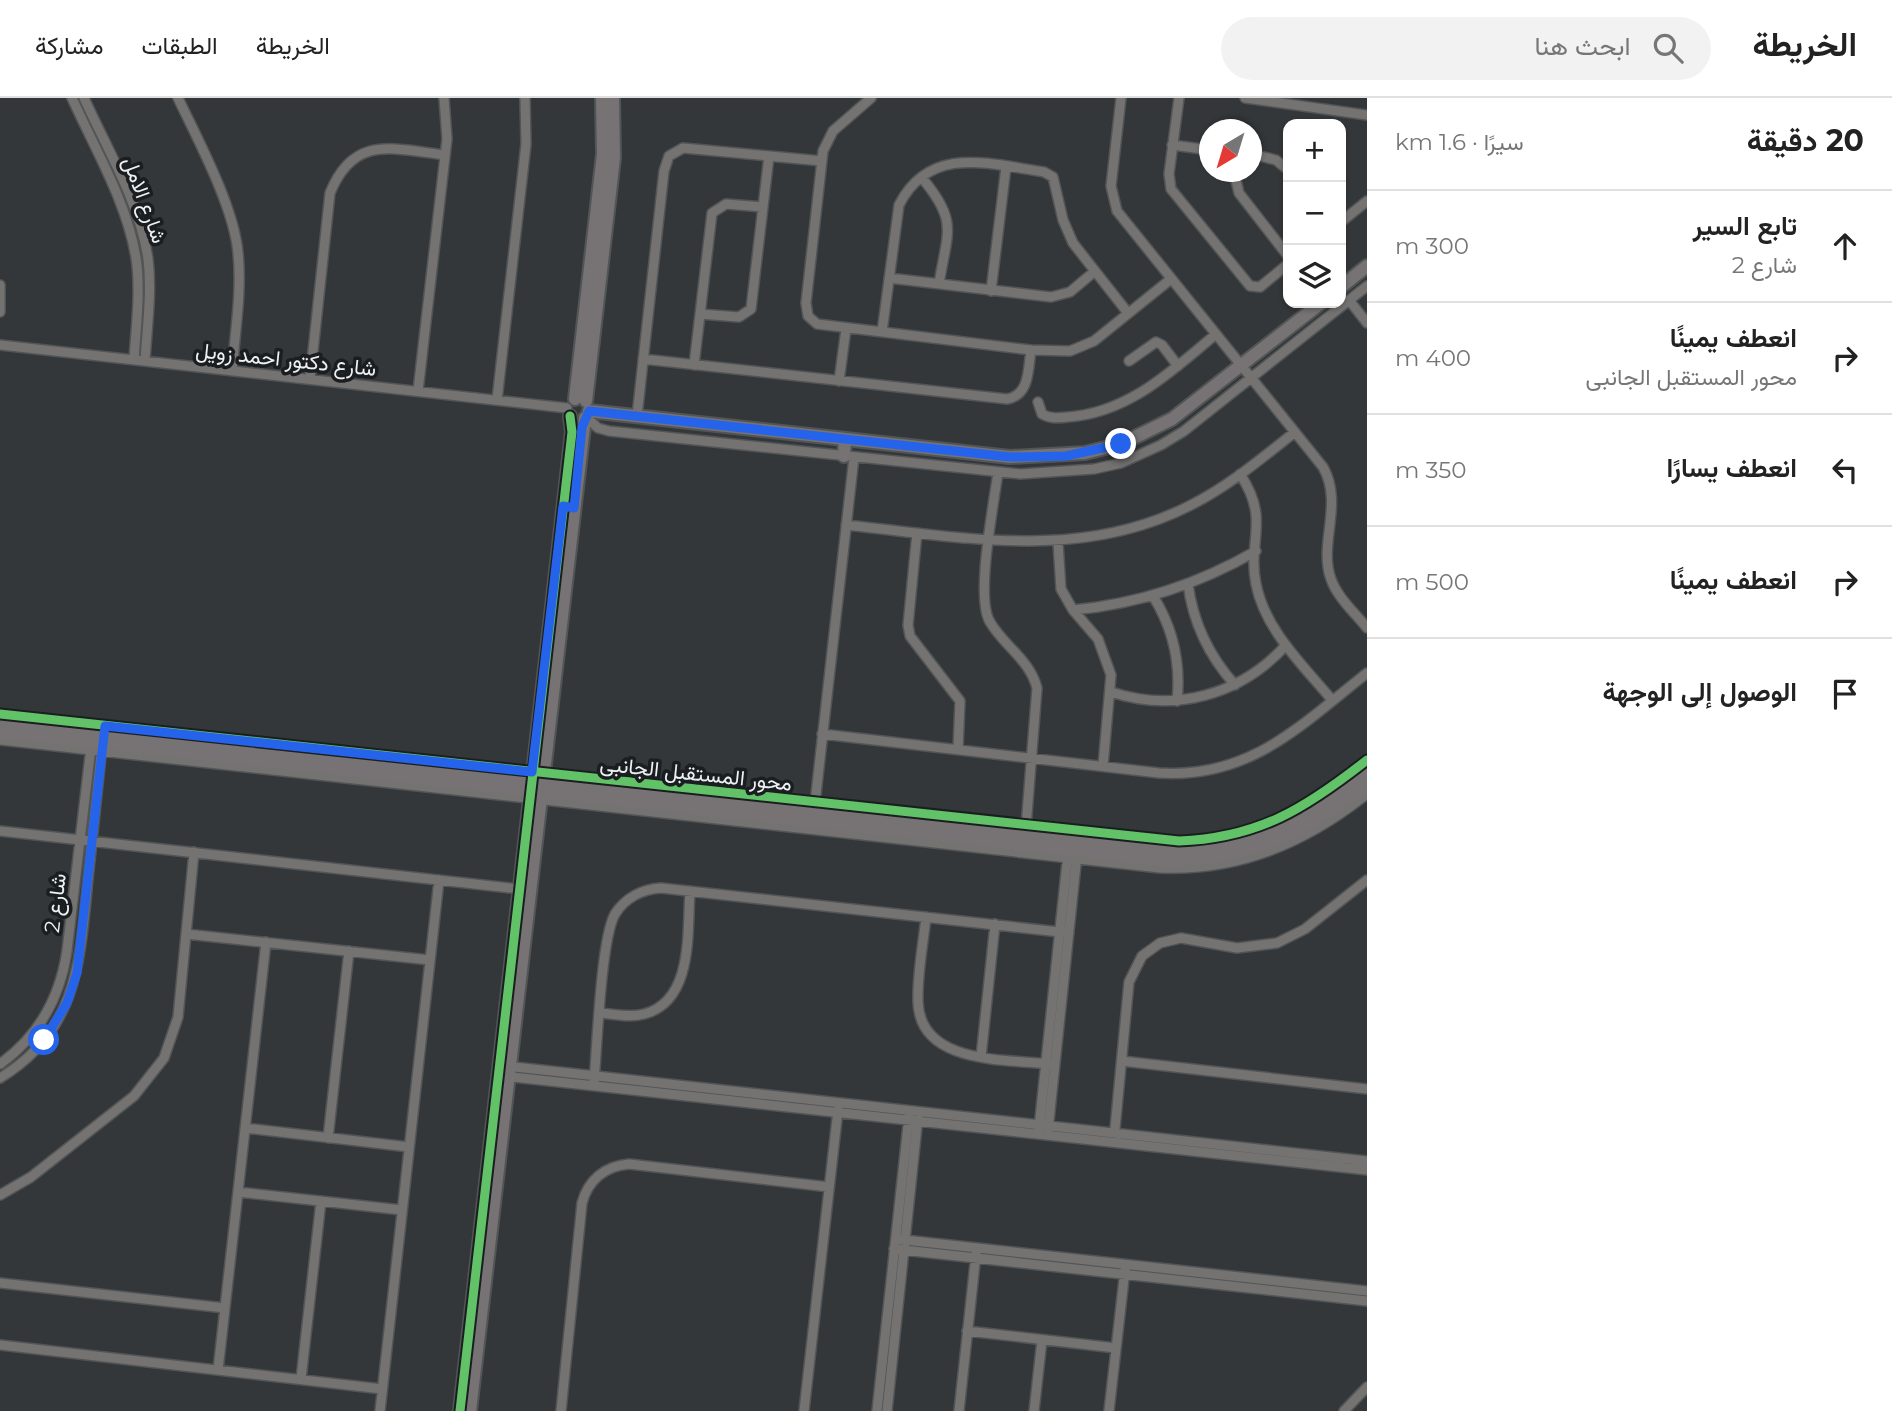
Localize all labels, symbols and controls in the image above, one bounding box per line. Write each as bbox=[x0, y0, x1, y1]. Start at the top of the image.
search box bbox=[1221, 17, 1711, 80]
text: الخريطة bbox=[1753, 24, 1857, 64]
icon: search bbox=[1649, 29, 1687, 67]
text: ابحث هنا bbox=[1534, 30, 1631, 62]
text: مشاركة bbox=[35, 31, 103, 60]
text: الطبقات bbox=[141, 31, 218, 60]
text: الخريطة bbox=[256, 31, 330, 60]
north arrow bbox=[1199, 119, 1262, 182]
map controls bbox=[1283, 119, 1346, 308]
button: + bbox=[1283, 119, 1346, 182]
text: 20 دقيقة bbox=[1747, 122, 1864, 159]
text: سيرًا · 1.6 km bbox=[1395, 128, 1524, 156]
street label: شارع الامل bbox=[116, 154, 172, 247]
button: − bbox=[1283, 182, 1346, 245]
text: تابع السير bbox=[1693, 210, 1797, 242]
icon: ahead bbox=[1826, 227, 1864, 265]
text: 300 m bbox=[1395, 232, 1469, 260]
button: layers bbox=[1283, 245, 1346, 308]
text: شارع 2 bbox=[1732, 251, 1797, 279]
text: انعطف يمينًا bbox=[1670, 322, 1797, 354]
street label: شارع دكتور احمد زويل bbox=[194, 337, 378, 383]
icon: right bbox=[1826, 339, 1864, 377]
text: 400 m bbox=[1395, 344, 1471, 372]
text: محور المستقبل الجانبى bbox=[1585, 363, 1797, 391]
route end bbox=[1105, 428, 1136, 459]
icon: left bbox=[1826, 451, 1864, 489]
text: انعطف يسارًا bbox=[1667, 452, 1797, 484]
text: 350 m bbox=[1395, 456, 1466, 484]
icon: right bbox=[1826, 563, 1864, 601]
text: انعطف يمينًا bbox=[1670, 564, 1797, 596]
text: 500 m bbox=[1395, 568, 1469, 596]
icon: arrive bbox=[1826, 675, 1864, 713]
text: الوصول إلى الوجهة bbox=[1603, 676, 1797, 708]
street label: محور المستقبل الجانبى bbox=[599, 750, 793, 797]
street label: شارع 2 bbox=[39, 872, 73, 934]
route start bbox=[28, 1024, 59, 1055]

